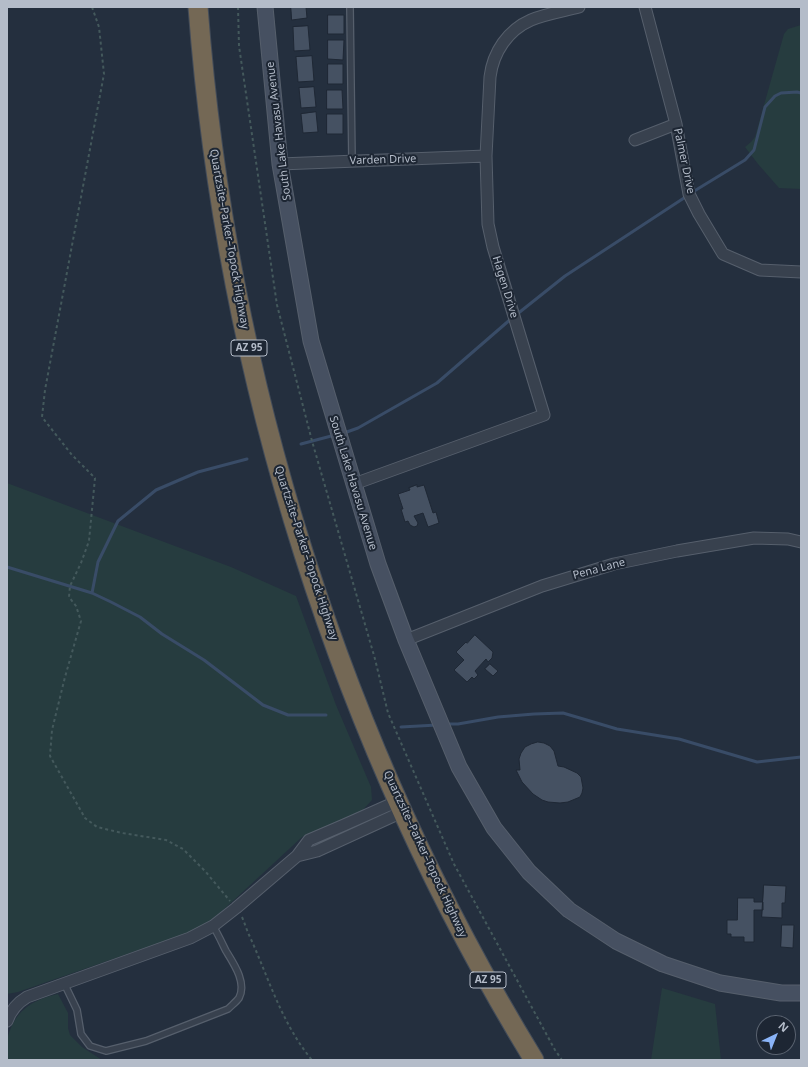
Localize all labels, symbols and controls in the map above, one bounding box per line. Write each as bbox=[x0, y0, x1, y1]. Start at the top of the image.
street label: South Lake Havasu Avenue bbox=[264, 61, 294, 201]
street label: Palmer Drive bbox=[671, 127, 697, 195]
street label: Quartzsite–Parker–Topock Highway bbox=[207, 148, 251, 330]
street label: Varden Drive bbox=[349, 152, 417, 168]
street label: Hagen Drive bbox=[489, 254, 521, 320]
road number: AZ 95 bbox=[231, 340, 267, 356]
street label: South Lake Havasu Avenue bbox=[326, 414, 380, 552]
street label: Quartzsite–Parker–Topock Highway bbox=[272, 464, 340, 642]
street label: Pena Lane bbox=[571, 556, 627, 582]
street label: Quartzsite–Parker–Topock Highway bbox=[380, 769, 470, 939]
road number: AZ 95 bbox=[470, 972, 506, 988]
north arrow bbox=[756, 1015, 796, 1055]
text: N bbox=[775, 1018, 792, 1035]

